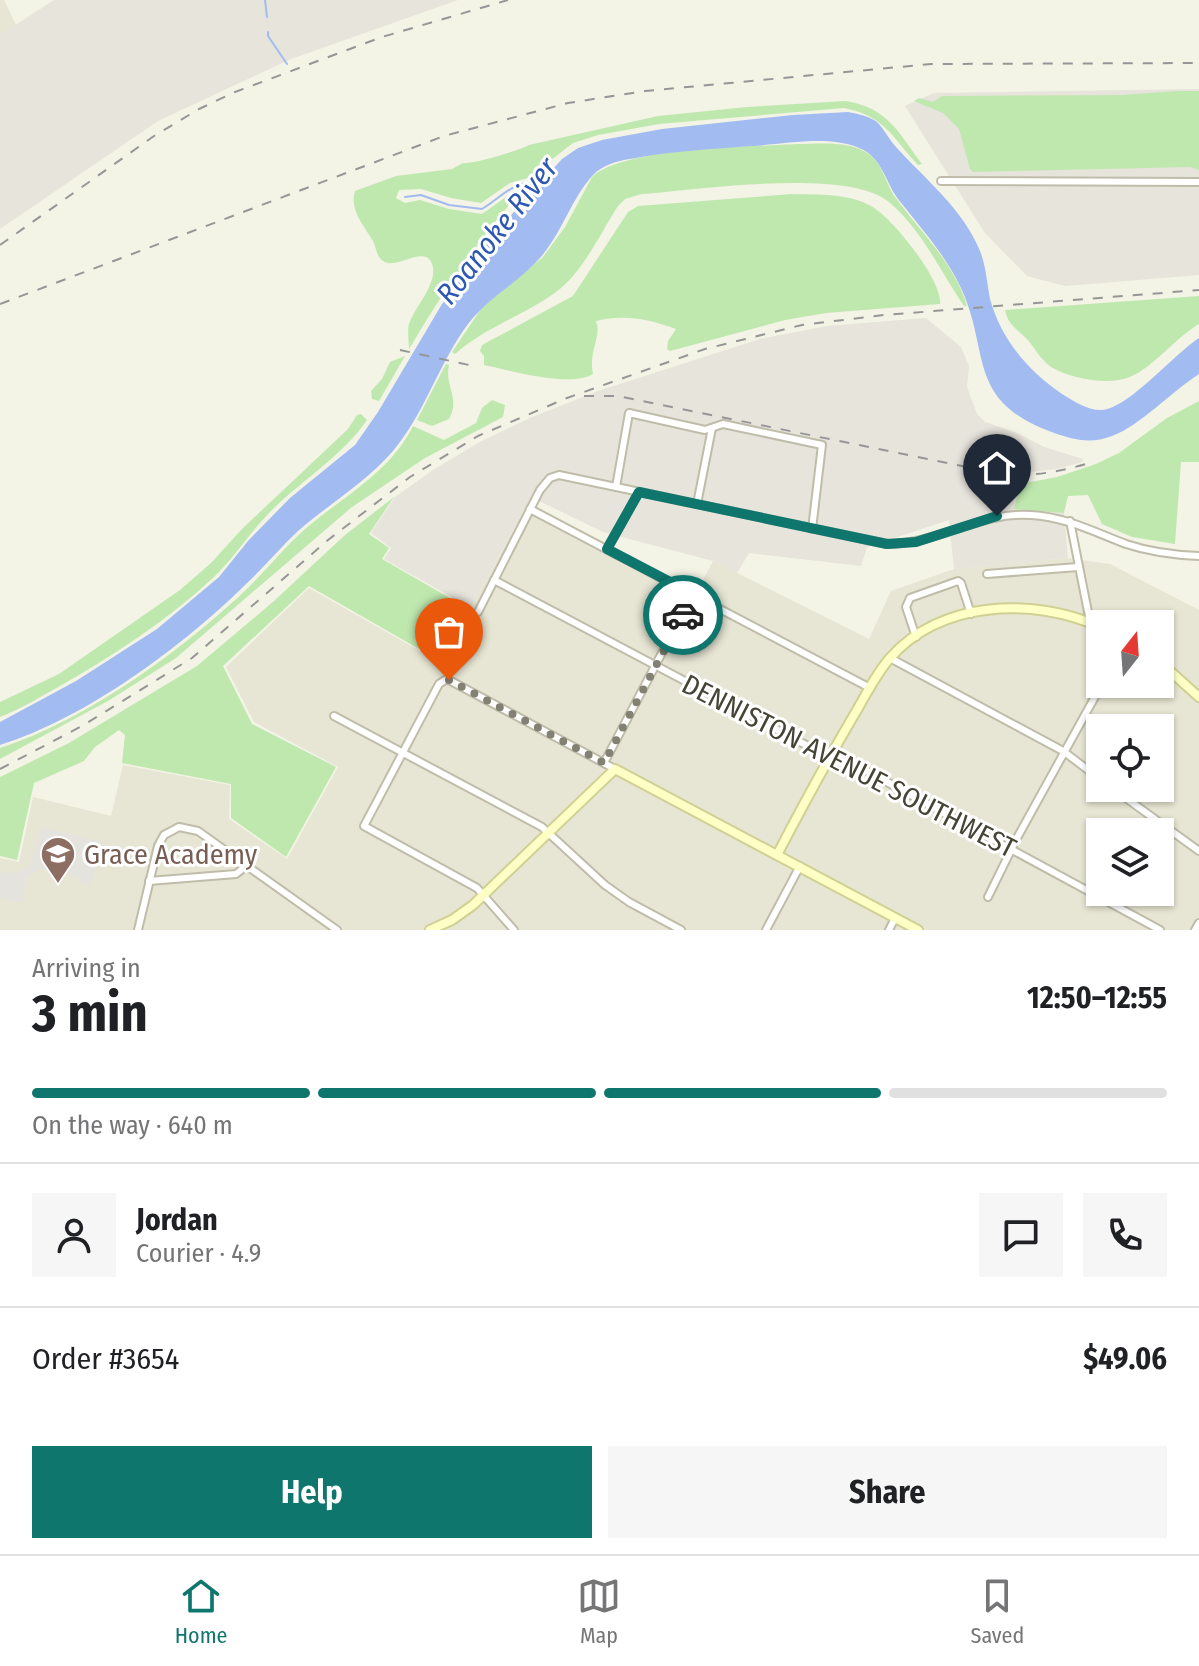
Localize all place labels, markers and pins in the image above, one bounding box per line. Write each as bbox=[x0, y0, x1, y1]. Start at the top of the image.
pin bbox=[963, 434, 1031, 516]
pin bbox=[415, 598, 483, 680]
school or university icon: Grace Academy bbox=[39, 835, 77, 885]
place label: Grace Academy bbox=[84, 838, 258, 871]

